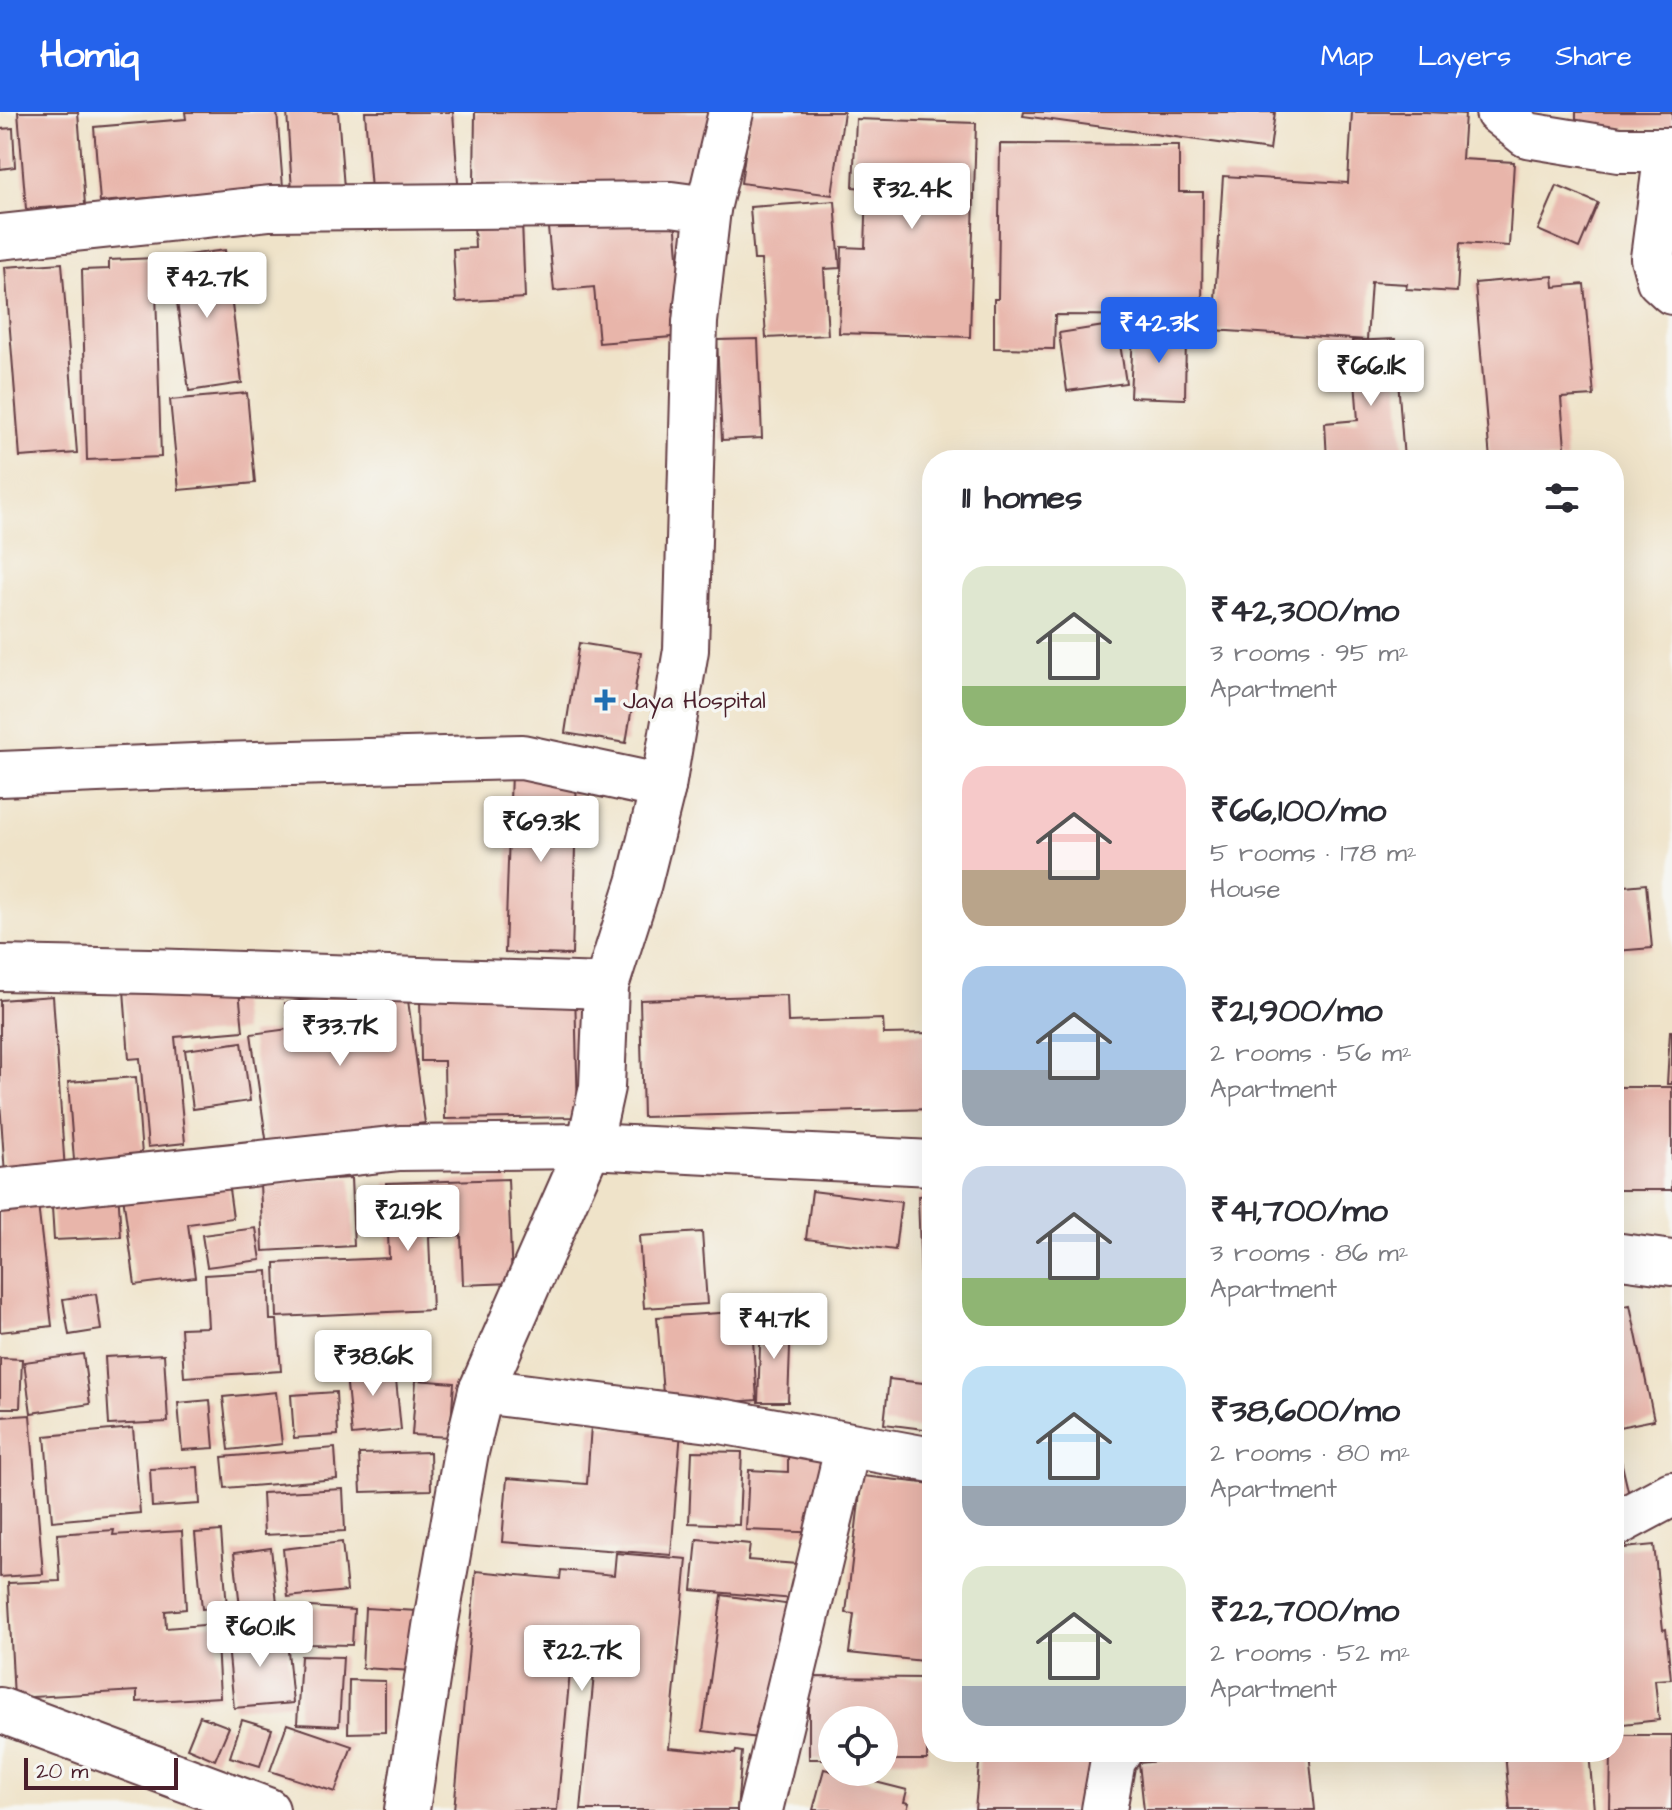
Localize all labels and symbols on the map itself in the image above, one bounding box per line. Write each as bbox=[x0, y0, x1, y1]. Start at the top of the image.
pin: ₹32.4K bbox=[847, 163, 977, 231]
pin: ₹42.7K bbox=[142, 252, 272, 320]
pin: ₹42.3K bbox=[1094, 297, 1224, 365]
pin: ₹66.1K bbox=[1306, 340, 1436, 408]
place label: Jaya Hospital bbox=[623, 684, 766, 719]
marker: Jaya Hospital bbox=[594, 689, 616, 711]
pin: ₹69.3K bbox=[476, 796, 606, 864]
pin: ₹33.7K bbox=[275, 1000, 405, 1068]
pin: ₹21.9K bbox=[343, 1185, 473, 1253]
pin: ₹41.7K bbox=[709, 1293, 839, 1361]
pin: ₹38.6K bbox=[308, 1330, 438, 1398]
pin: ₹60.1K bbox=[195, 1601, 325, 1669]
pin: ₹22.7K bbox=[517, 1625, 647, 1693]
scale bar bbox=[24, 1754, 178, 1790]

